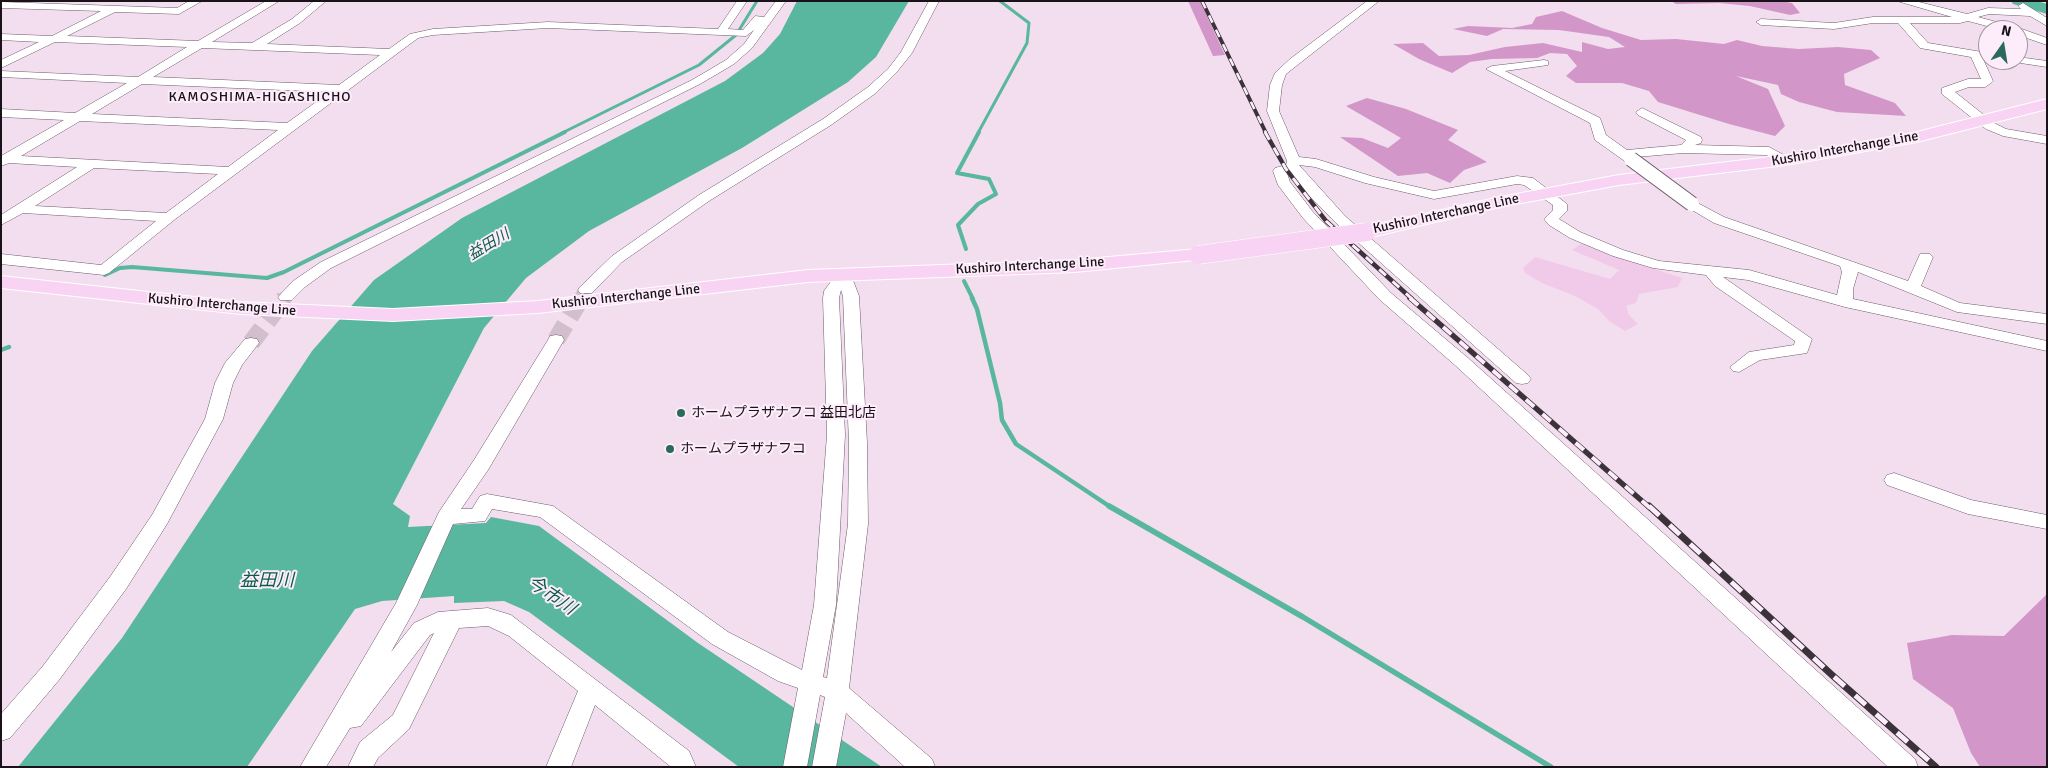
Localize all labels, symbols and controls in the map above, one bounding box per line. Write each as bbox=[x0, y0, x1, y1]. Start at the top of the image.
north arrow bbox=[1978, 20, 2028, 70]
text: N bbox=[2000, 21, 2013, 40]
district label: KAMOSHIMA-HIGASHICHO bbox=[166, 89, 354, 105]
street label: Kushiro Interchange Line bbox=[1770, 128, 1920, 170]
street label: Kushiro Interchange Line bbox=[1371, 190, 1521, 238]
water label: 益田川 bbox=[465, 226, 513, 264]
street label: Kushiro Interchange Line bbox=[955, 254, 1105, 278]
street label: Kushiro Interchange Line bbox=[551, 281, 701, 313]
street label: Kushiro Interchange Line bbox=[147, 290, 297, 320]
place label: ホームプラザナフコ 益田北店 bbox=[691, 405, 876, 421]
marker: ホームプラザナフコ 益田北店 bbox=[675, 407, 687, 419]
place label: ホームプラザナフコ bbox=[680, 441, 806, 457]
marker: ホームプラザナフコ bbox=[664, 443, 676, 455]
water label: 益田川 bbox=[240, 570, 294, 592]
water label: 今市川 bbox=[523, 572, 579, 620]

